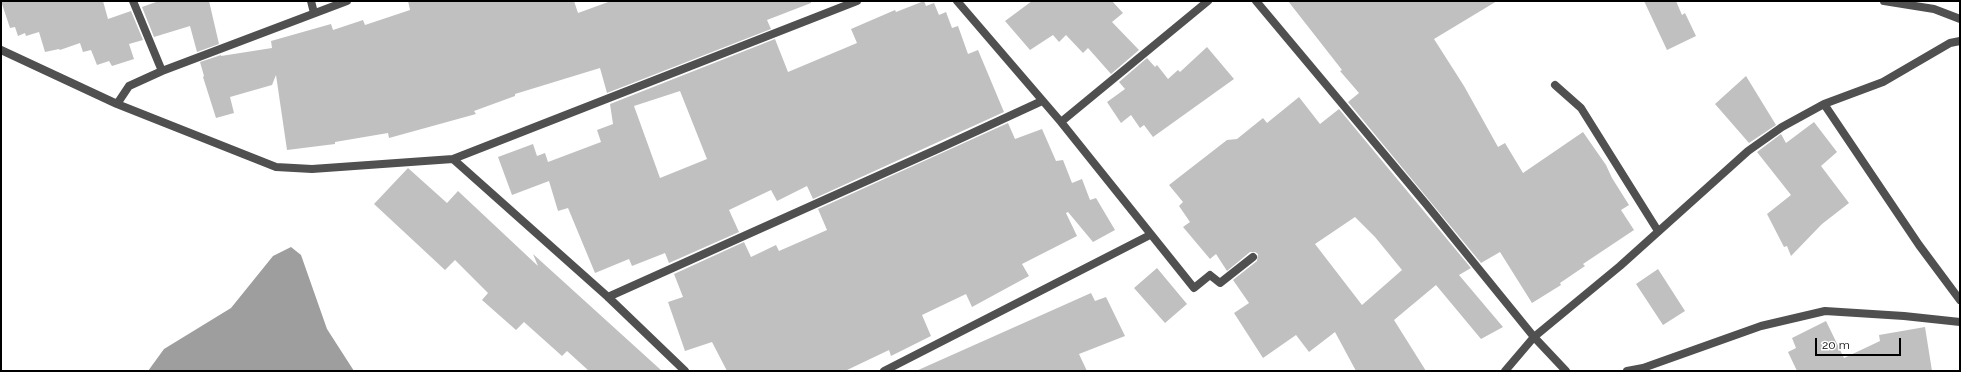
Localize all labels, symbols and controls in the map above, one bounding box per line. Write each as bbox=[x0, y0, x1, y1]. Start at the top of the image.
scale bar bbox=[1817, 330, 1903, 356]
text: 20 m bbox=[1822, 338, 1850, 352]

